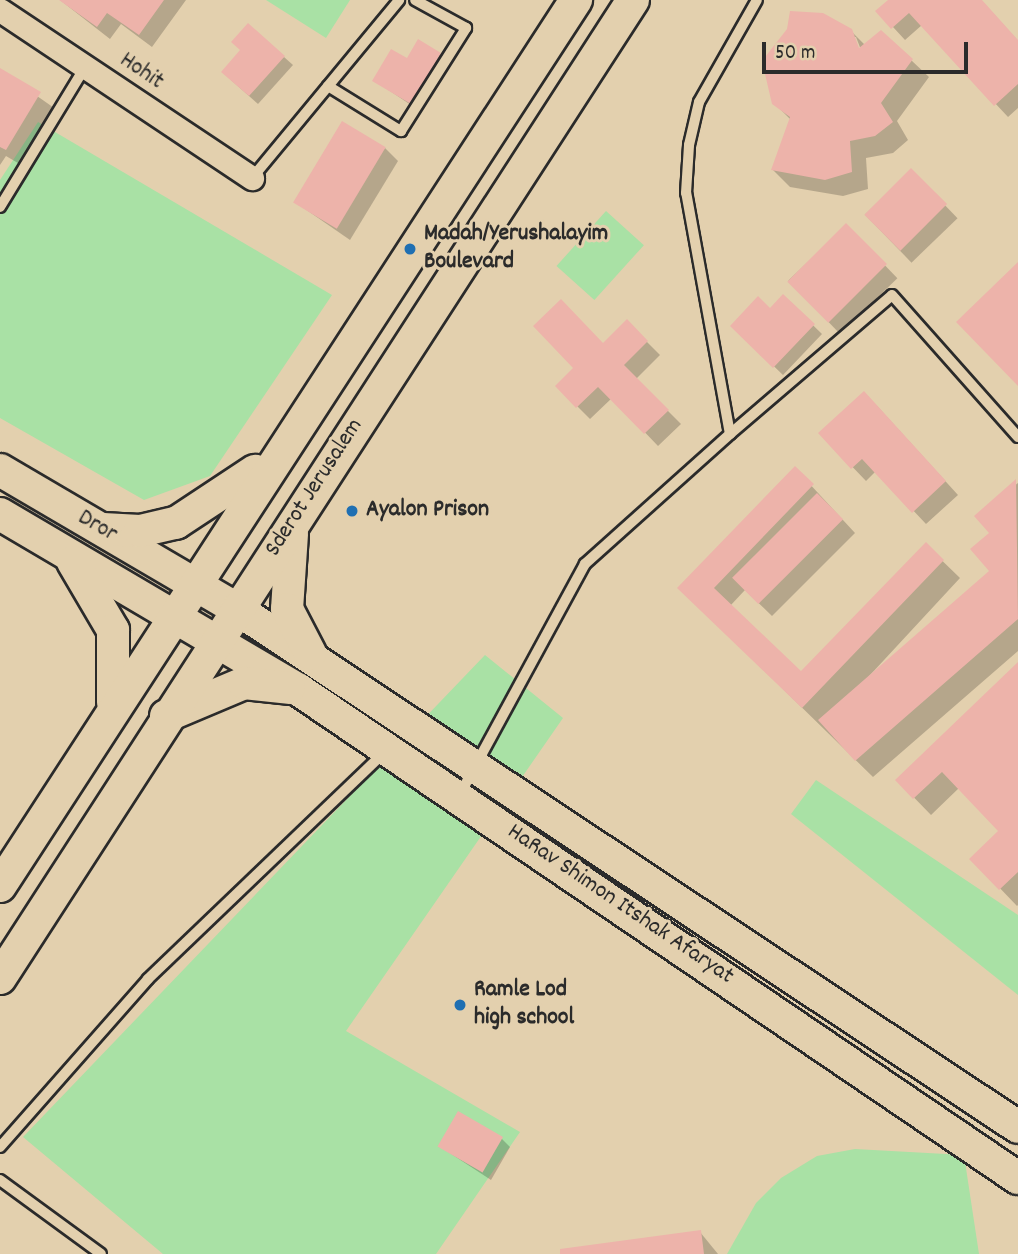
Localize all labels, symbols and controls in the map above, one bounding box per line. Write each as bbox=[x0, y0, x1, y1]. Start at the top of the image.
scale bar bbox=[766, 28, 972, 72]
text: 50 m bbox=[775, 39, 815, 69]
street label: Hohit bbox=[113, 47, 169, 97]
place label: Madah/Yerushalayim Boulevard bbox=[424, 221, 608, 277]
marker: Madah/Yerushalayim Boulevard bbox=[402, 241, 418, 257]
street label: Sderot Jerusalem bbox=[260, 413, 370, 563]
place label: Ayalon Prison bbox=[366, 497, 489, 525]
marker: Ayalon Prison bbox=[344, 503, 360, 519]
street label: Dror bbox=[72, 504, 122, 550]
street label: HaRav Shimon Itshak Afaryat bbox=[501, 818, 739, 992]
place label: Ramle Lod high school bbox=[474, 977, 574, 1033]
marker: Ramle Lod high school bbox=[452, 997, 468, 1013]

